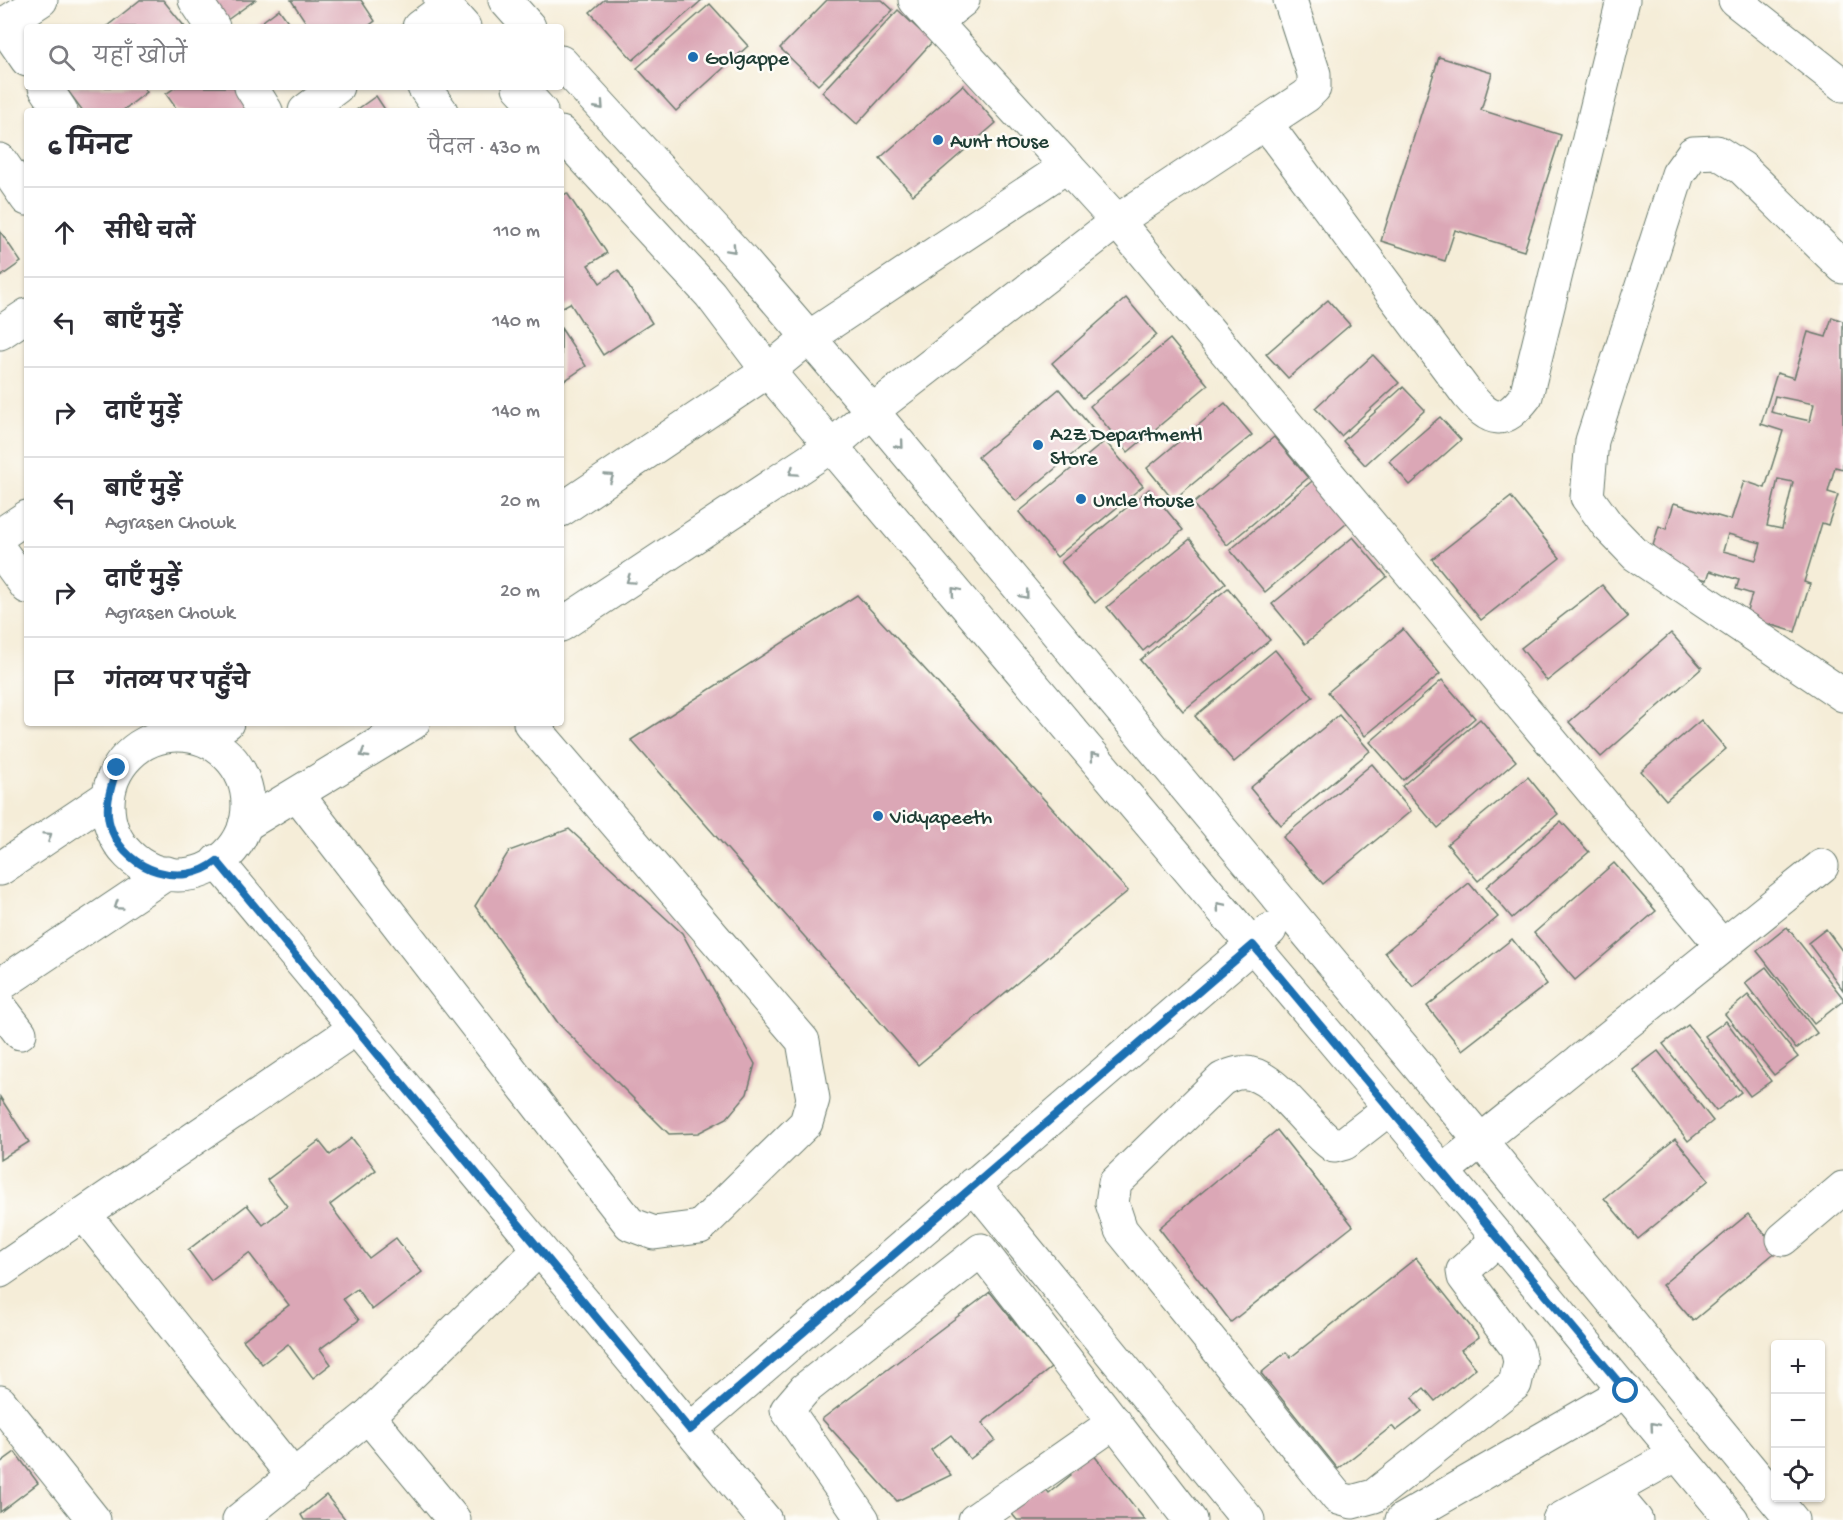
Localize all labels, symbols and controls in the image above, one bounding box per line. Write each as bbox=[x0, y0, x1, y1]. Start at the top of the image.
search box bbox=[24, 24, 564, 90]
icon: search bbox=[45, 41, 78, 74]
text: यहाँ खोजें bbox=[93, 46, 187, 72]
place label: Golgappe bbox=[705, 48, 790, 73]
marker: Golgappe bbox=[686, 50, 700, 64]
one-way arrow bbox=[593, 99, 604, 110]
place label: Aunt HOuse bbox=[950, 131, 1050, 156]
marker: Aunt HOuse bbox=[931, 133, 945, 147]
text: 6 मिनट bbox=[48, 134, 130, 165]
text: पैदल · 430 m bbox=[428, 138, 540, 161]
icon: ahead bbox=[48, 216, 81, 249]
text: सीधे चलें bbox=[105, 221, 195, 247]
text: 110 m bbox=[494, 221, 540, 244]
one-way arrow bbox=[725, 243, 736, 253]
icon: left bbox=[48, 306, 81, 339]
text: बाएँ मुड़ें bbox=[105, 311, 182, 337]
text: 140 m bbox=[492, 311, 540, 334]
icon: right bbox=[48, 396, 81, 429]
text: दाएँ मुड़ें bbox=[105, 401, 181, 427]
text: 140 m bbox=[492, 401, 540, 424]
place label: A2Z Departmentl Store bbox=[1050, 424, 1203, 473]
one-way arrow bbox=[893, 438, 904, 449]
marker: A2Z Departmentl Store bbox=[1031, 438, 1045, 452]
one-way arrow bbox=[788, 465, 799, 476]
one-way arrow bbox=[603, 474, 614, 485]
text: बाएँ मुड़ें bbox=[105, 479, 182, 505]
icon: left bbox=[48, 486, 81, 519]
place label: Uncle House bbox=[1093, 490, 1195, 515]
text: 20 m bbox=[500, 491, 540, 514]
marker: Uncle House bbox=[1074, 492, 1088, 506]
text: Agrasen Chowk bbox=[105, 513, 235, 536]
text: दाएँ मुड़ें bbox=[105, 569, 181, 595]
one-way arrow bbox=[626, 572, 636, 584]
icon: right bbox=[48, 576, 81, 609]
text: 20 m bbox=[500, 581, 540, 604]
one-way arrow bbox=[952, 587, 963, 598]
one-way arrow bbox=[1017, 588, 1028, 599]
text: Agrasen Chowk bbox=[105, 603, 235, 626]
icon: arrive bbox=[48, 666, 81, 699]
text: गंतव्य पर पहुँचे bbox=[105, 671, 249, 697]
one-way arrow bbox=[360, 747, 370, 758]
one-way arrow bbox=[1091, 752, 1102, 763]
route end bbox=[103, 754, 129, 780]
place label: Vidyapeeth bbox=[889, 807, 992, 832]
marker: Vidyapeeth bbox=[871, 809, 885, 823]
one-way arrow bbox=[42, 832, 53, 843]
one-way arrow bbox=[114, 899, 125, 910]
one-way arrow bbox=[1216, 902, 1227, 913]
map controls bbox=[1771, 1340, 1825, 1502]
button: + bbox=[1771, 1340, 1825, 1394]
route start bbox=[1612, 1377, 1638, 1403]
button: − bbox=[1771, 1394, 1825, 1448]
one-way arrow bbox=[1651, 1422, 1662, 1433]
button: locate bbox=[1771, 1448, 1825, 1502]

